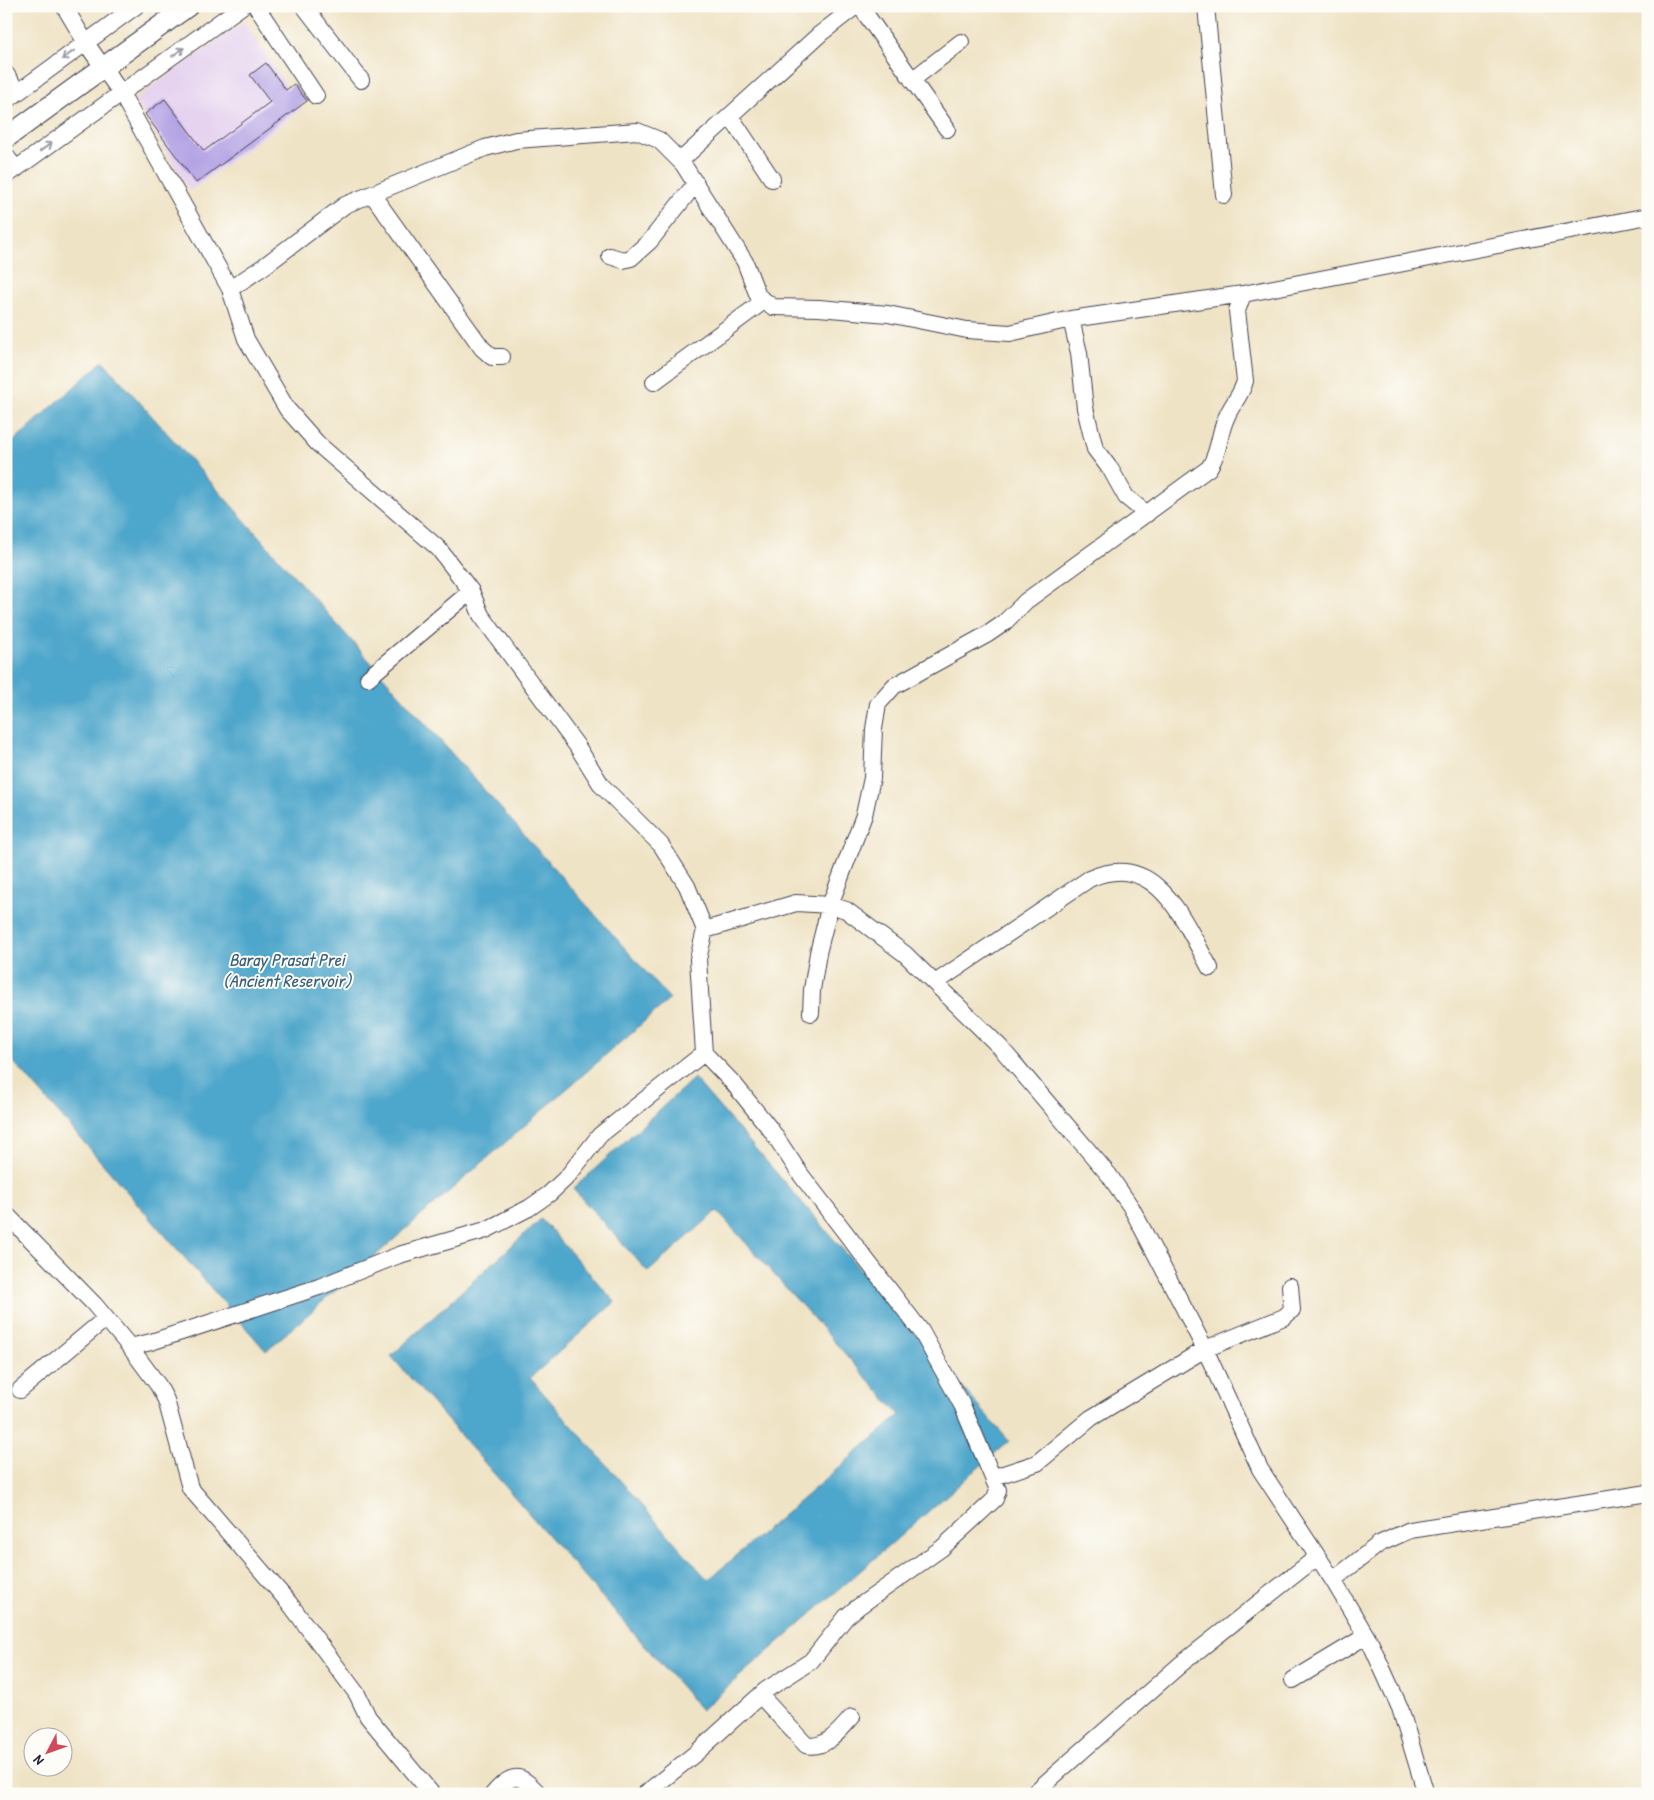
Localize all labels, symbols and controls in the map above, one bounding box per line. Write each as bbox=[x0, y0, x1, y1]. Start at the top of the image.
one-way arrow bbox=[171, 47, 184, 58]
one-way arrow bbox=[62, 50, 76, 60]
one-way arrow bbox=[39, 142, 52, 153]
water label: Baray Prasat Prei (Ancient Reservoir) bbox=[223, 947, 352, 993]
north arrow bbox=[22, 1728, 72, 1778]
text: N bbox=[28, 1751, 47, 1770]

